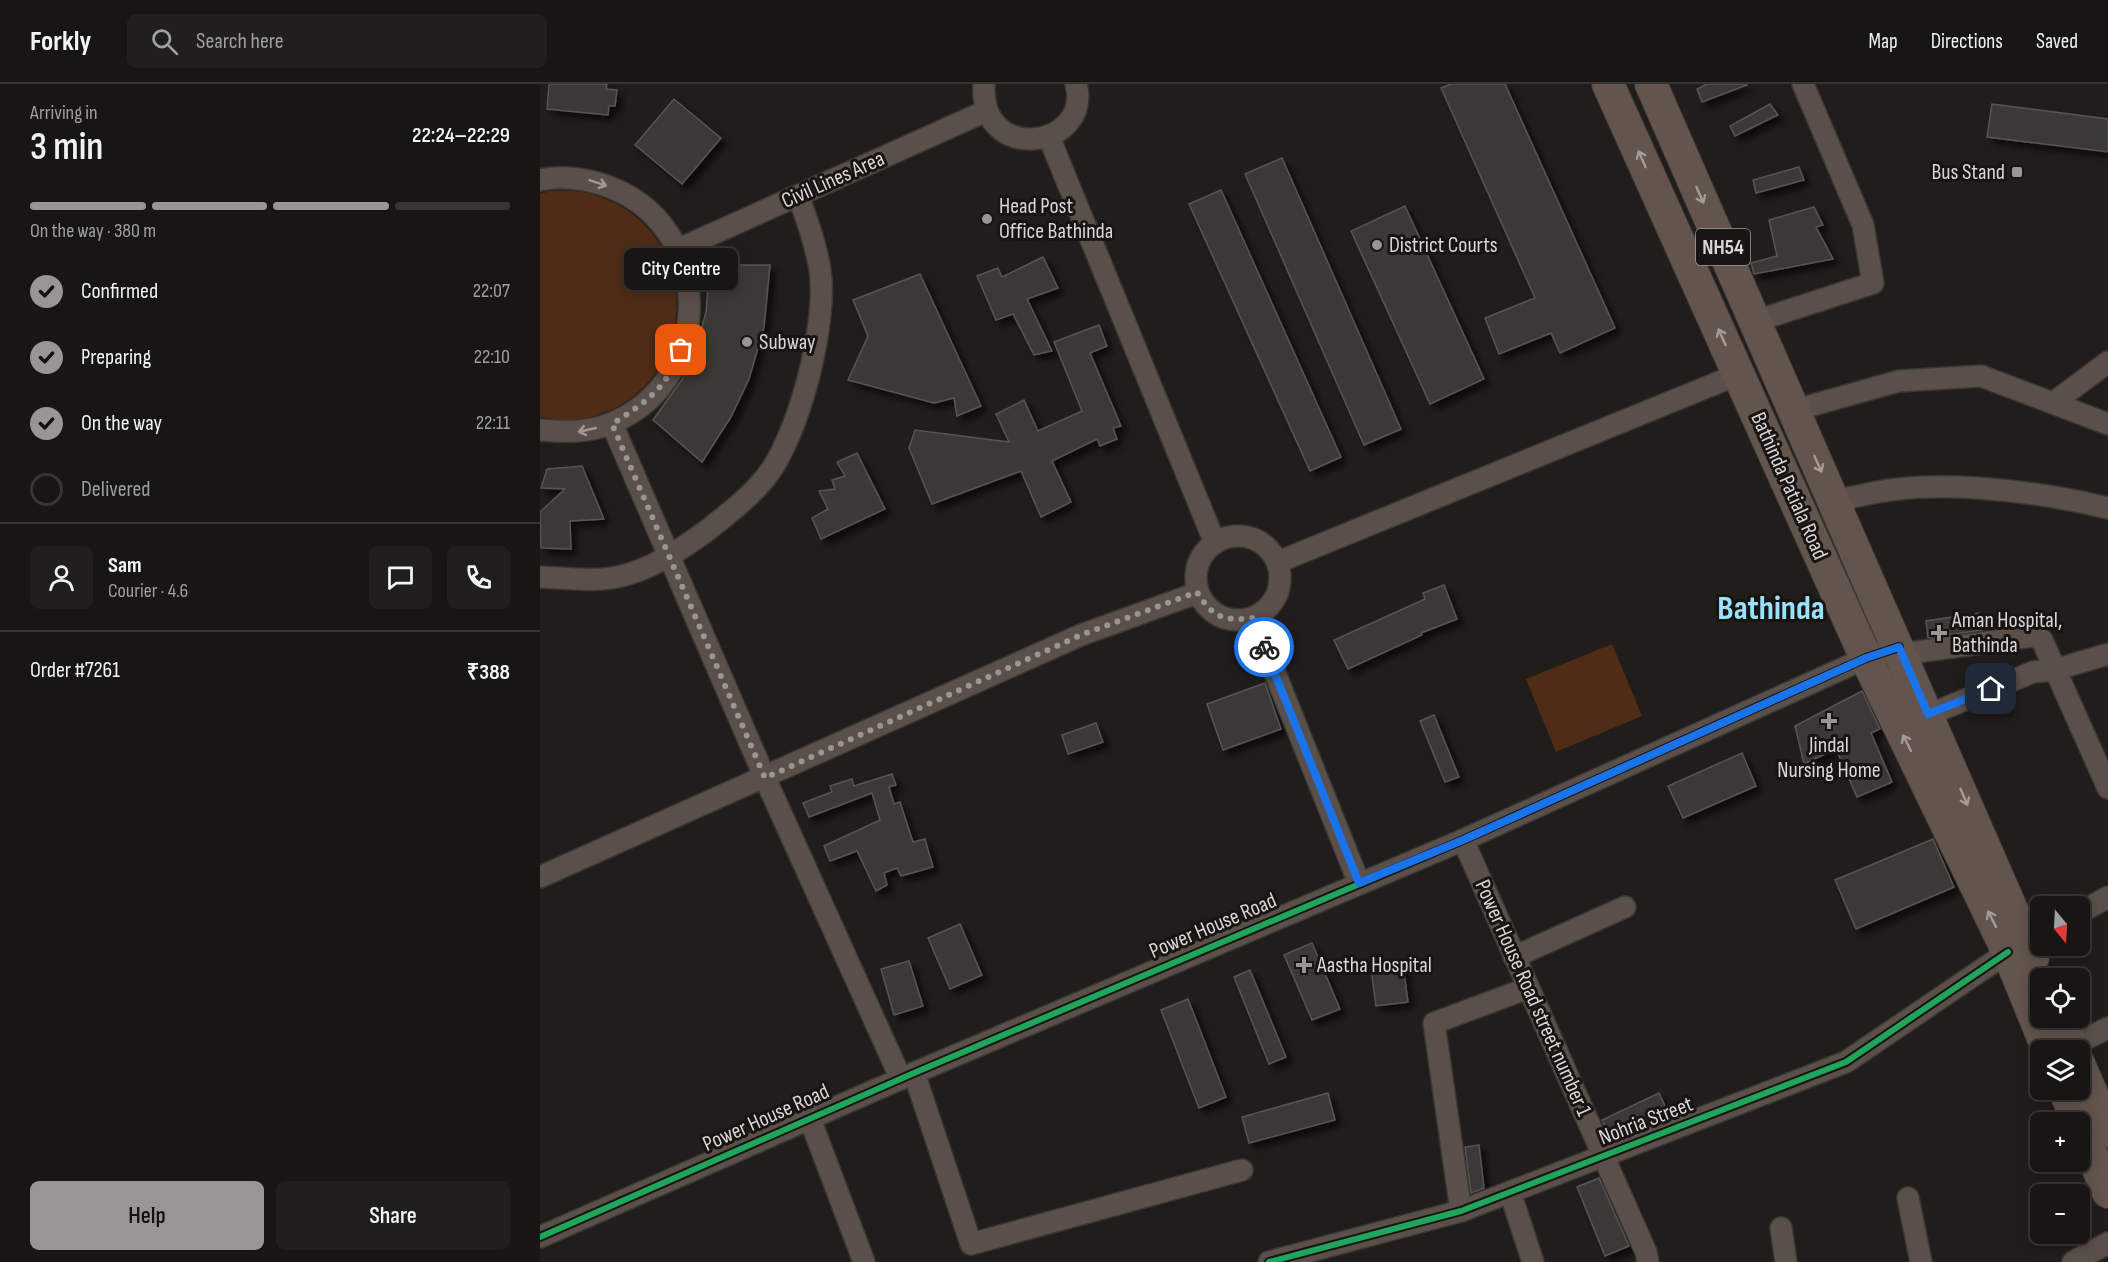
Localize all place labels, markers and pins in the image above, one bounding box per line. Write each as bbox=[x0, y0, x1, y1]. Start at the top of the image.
place label: Bus Stand bbox=[1932, 159, 2005, 186]
marker: Bus Stand bbox=[2010, 165, 2024, 179]
place label: Head Post Office Bathinda bbox=[999, 193, 1113, 245]
marker: Head Post Office Bathinda bbox=[980, 212, 994, 226]
place label: District Courts bbox=[1389, 232, 1498, 259]
marker: District Courts bbox=[1370, 238, 1384, 252]
callout: City Centre bbox=[624, 248, 738, 290]
pin bbox=[655, 324, 706, 375]
place label: Subway bbox=[759, 329, 816, 356]
marker: Subway bbox=[740, 335, 754, 349]
place label: Aman Hospital, Bathinda bbox=[1951, 607, 2062, 659]
marker: Aman Hospital, Bathinda bbox=[1930, 624, 1948, 642]
pin bbox=[1965, 663, 2016, 714]
marker: Jindal Nursing Home bbox=[1820, 712, 1838, 730]
place label: Jindal Nursing Home bbox=[1777, 732, 1881, 784]
place label: Aastha Hospital bbox=[1316, 952, 1432, 979]
marker: Aastha Hospital bbox=[1295, 956, 1313, 974]

